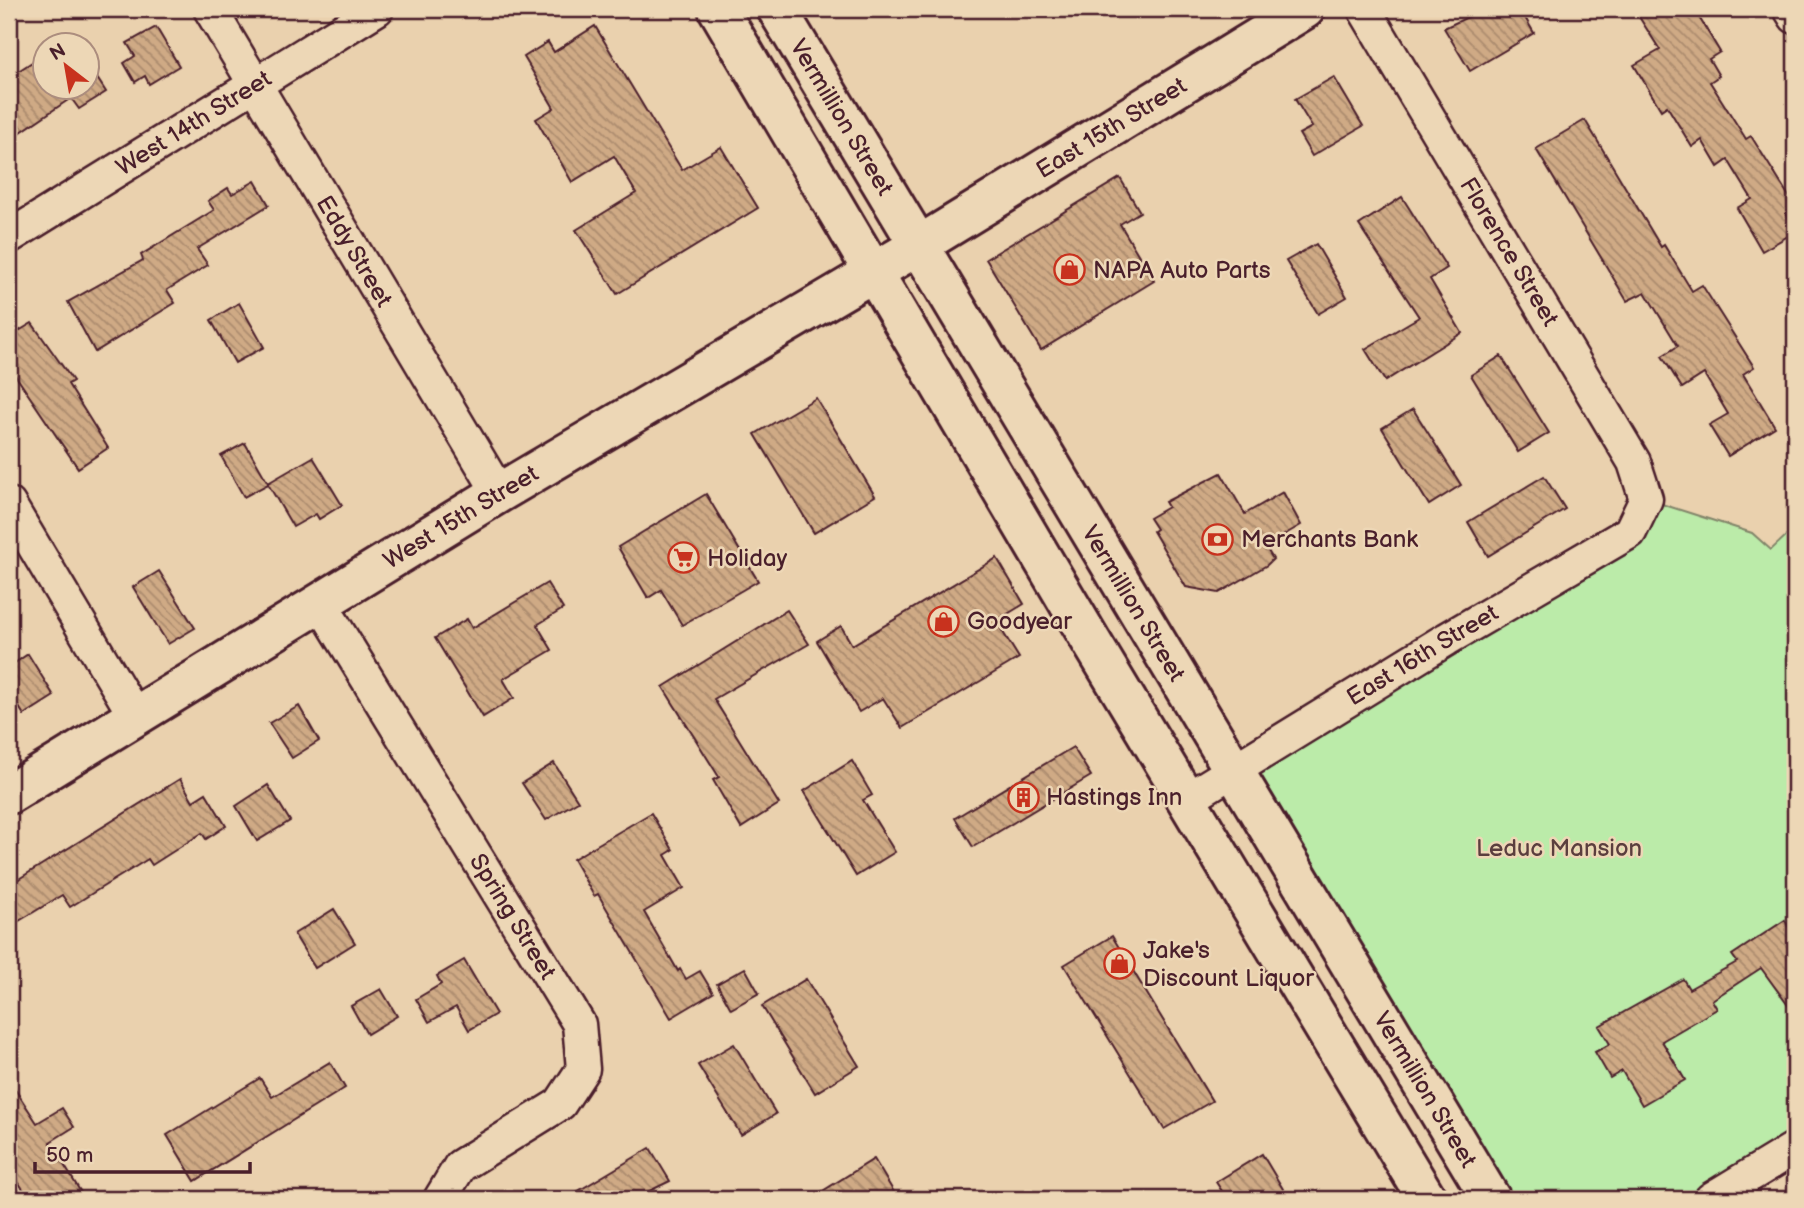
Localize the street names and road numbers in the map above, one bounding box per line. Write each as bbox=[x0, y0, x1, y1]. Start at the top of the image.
street label: Vermillion Street bbox=[784, 34, 900, 201]
street label: West 14th Street bbox=[111, 63, 277, 182]
street label: East 15th Street bbox=[1031, 70, 1192, 185]
street label: Florence Street bbox=[1453, 173, 1565, 332]
street label: Eddy Street bbox=[310, 190, 399, 313]
street label: West 15th Street bbox=[378, 458, 544, 575]
street label: Vermillion Street bbox=[1076, 520, 1192, 687]
street label: East 16th Street bbox=[1341, 598, 1504, 712]
street label: Spring Street bbox=[463, 848, 563, 985]
street label: Vermillion Street bbox=[1367, 1006, 1484, 1173]

